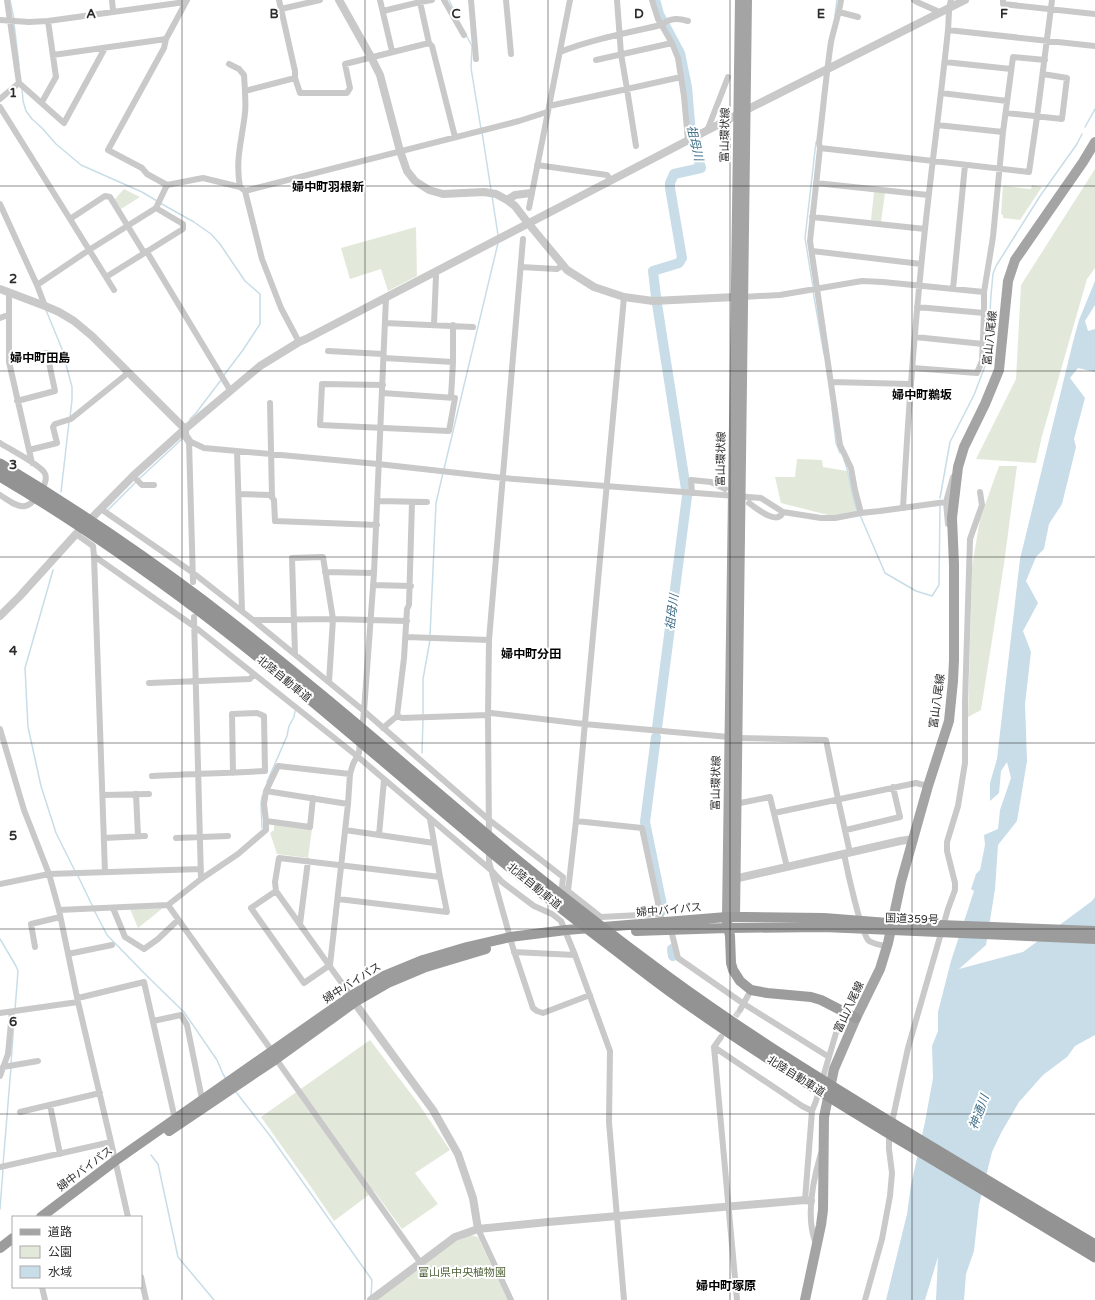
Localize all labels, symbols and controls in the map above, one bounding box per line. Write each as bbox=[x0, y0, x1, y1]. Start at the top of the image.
text: A bbox=[86, 6, 96, 22]
text: B bbox=[269, 6, 279, 22]
text: C bbox=[451, 6, 461, 22]
text: D bbox=[634, 6, 644, 22]
text: E bbox=[817, 6, 825, 22]
text: F bbox=[1000, 6, 1008, 22]
text: 1 bbox=[9, 85, 17, 101]
street label: 富山環状線 bbox=[718, 107, 732, 163]
water label: 祖母川 bbox=[684, 124, 706, 164]
district label: 婦中町羽根新 bbox=[292, 180, 364, 194]
text: 2 bbox=[9, 271, 17, 287]
street label: 富山八尾線 bbox=[981, 310, 999, 366]
district label: 婦中町田島 bbox=[10, 351, 70, 365]
district label: 婦中町鵜坂 bbox=[892, 388, 952, 402]
street label: 富山環状線 bbox=[714, 431, 728, 487]
text: 3 bbox=[9, 457, 17, 473]
water label: 祖母川 bbox=[663, 591, 681, 631]
text: 4 bbox=[9, 643, 18, 659]
district label: 婦中町分田 bbox=[501, 647, 561, 661]
street label: 北陸自動車道 bbox=[254, 653, 314, 705]
street label: 富山八尾線 bbox=[927, 673, 947, 729]
street label: 富山環状線 bbox=[709, 755, 723, 811]
text: 5 bbox=[9, 828, 17, 844]
street label: 北陸自動車道 bbox=[504, 860, 564, 912]
street label: 婦中バイパス bbox=[636, 901, 702, 919]
street label: 国道359号 bbox=[885, 912, 939, 926]
street label: 婦中バイパス bbox=[321, 960, 383, 1006]
street label: 富山八尾線 bbox=[831, 979, 867, 1035]
text: 6 bbox=[9, 1014, 17, 1030]
street label: 北陸自動車道 bbox=[765, 1053, 827, 1099]
water label: 神通川 bbox=[966, 1091, 992, 1131]
street label: 婦中バイパス bbox=[55, 1144, 115, 1194]
legend bbox=[12, 1216, 142, 1288]
text: 道路 bbox=[48, 1225, 72, 1239]
text: 公園 bbox=[48, 1245, 72, 1259]
text: 水域 bbox=[48, 1265, 72, 1279]
park label: 富山県中央植物園 bbox=[418, 1266, 506, 1279]
district label: 婦中町塚原 bbox=[696, 1279, 756, 1293]

